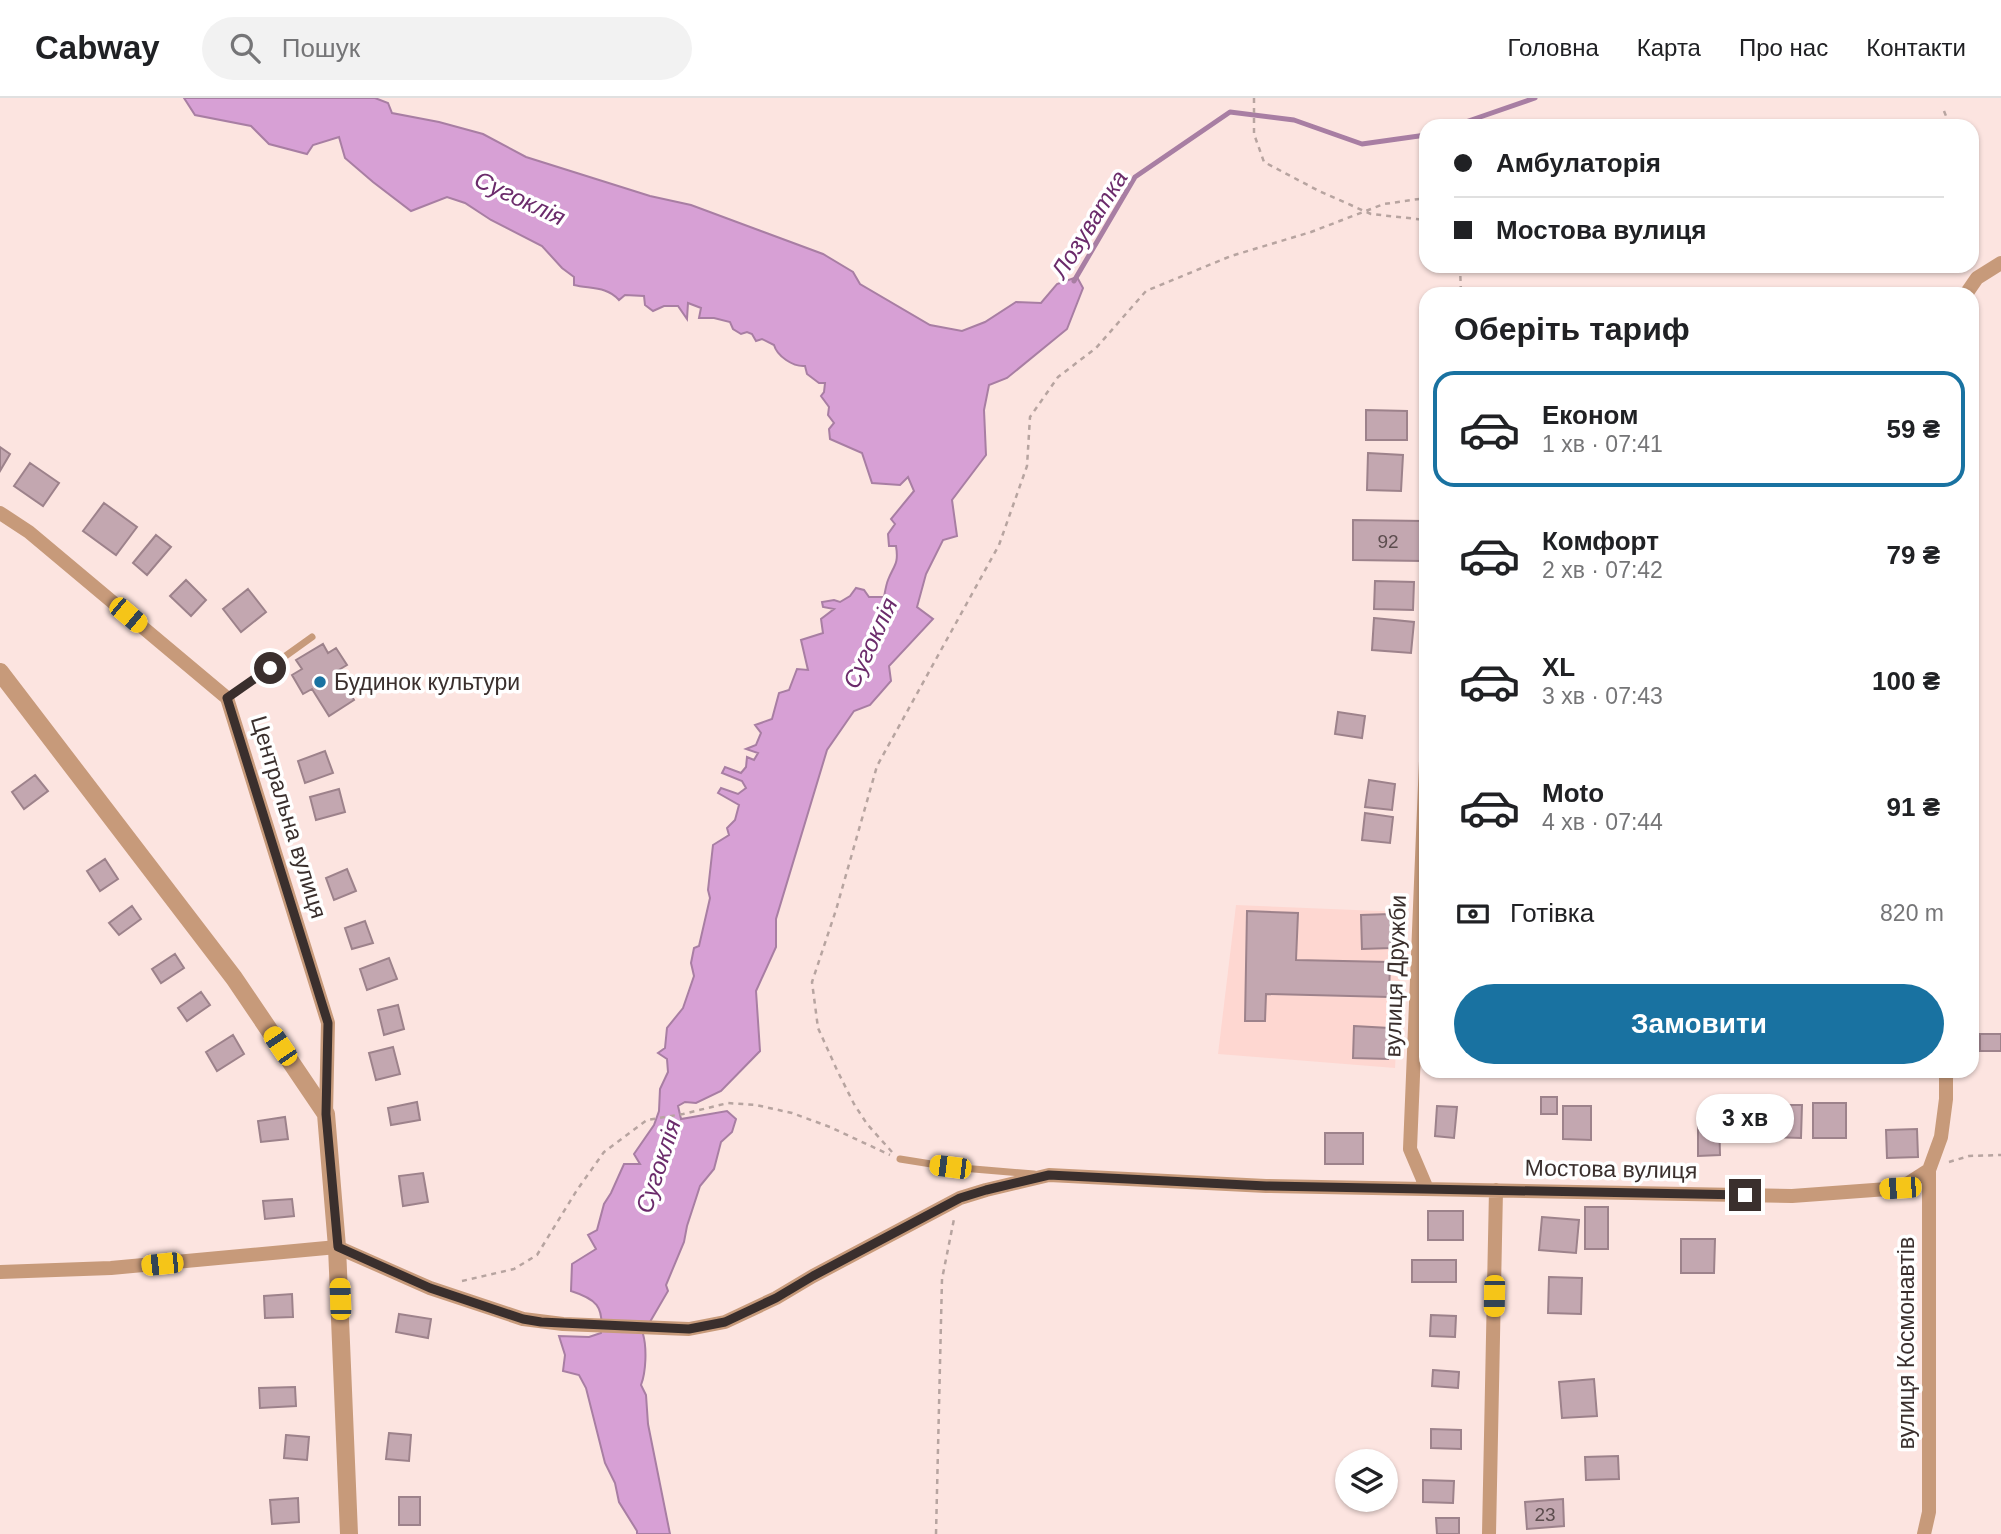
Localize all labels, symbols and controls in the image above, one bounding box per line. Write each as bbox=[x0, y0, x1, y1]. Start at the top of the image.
search box bbox=[202, 17, 692, 80]
text: Cabway bbox=[35, 29, 160, 66]
icon: search bbox=[226, 29, 264, 67]
text: Пошук bbox=[282, 33, 360, 63]
text: Головна bbox=[1508, 34, 1599, 61]
text: Карта bbox=[1637, 34, 1701, 61]
text: Про нас bbox=[1739, 34, 1828, 61]
text: Контакти bbox=[1866, 34, 1966, 61]
text: Амбулаторія bbox=[1496, 148, 1661, 178]
water label: Сугоклія bbox=[470, 165, 570, 231]
water label: Лозуватка bbox=[1044, 165, 1133, 285]
text: Мостова вулиця bbox=[1496, 215, 1706, 245]
text: Оберіть тариф bbox=[1454, 311, 1690, 347]
icon: car bbox=[1458, 398, 1521, 461]
text: Економ bbox=[1542, 400, 1638, 430]
text: 59 ₴ bbox=[1887, 414, 1940, 444]
text: 1 хв · 07:41 bbox=[1542, 431, 1663, 457]
icon: car bbox=[1458, 524, 1521, 587]
text: Комфорт bbox=[1542, 526, 1659, 556]
house number: 92 bbox=[1377, 531, 1399, 552]
text: 79 ₴ bbox=[1887, 540, 1940, 570]
text: 2 хв · 07:42 bbox=[1542, 557, 1663, 583]
car bbox=[106, 593, 151, 637]
water label: Сугоклія bbox=[837, 593, 903, 693]
icon: car bbox=[1458, 650, 1521, 713]
route start bbox=[254, 652, 286, 684]
text: XL bbox=[1542, 652, 1575, 682]
text: 100 ₴ bbox=[1872, 666, 1940, 696]
place label: Будинок культури bbox=[334, 669, 520, 695]
marker: Будинок культури bbox=[312, 674, 328, 690]
text: 3 хв · 07:43 bbox=[1542, 683, 1663, 709]
street label: Центральна вулиця bbox=[246, 713, 332, 921]
icon: car bbox=[1458, 776, 1521, 839]
text: Moto bbox=[1542, 778, 1604, 808]
text: 91 ₴ bbox=[1887, 792, 1940, 822]
text: 4 хв · 07:44 bbox=[1542, 809, 1663, 835]
street label: вулиця Дружби bbox=[1379, 894, 1411, 1058]
icon: cash bbox=[1454, 895, 1492, 933]
text: Готівка bbox=[1510, 898, 1594, 928]
text: 820 m bbox=[1880, 900, 1944, 926]
button: Замовити bbox=[1454, 984, 1944, 1064]
car bbox=[260, 1023, 301, 1069]
callout: 3 хв bbox=[1696, 1094, 1794, 1142]
text: 3 хв bbox=[1722, 1105, 1768, 1131]
water label: Сугоклія bbox=[630, 1116, 686, 1216]
car bbox=[928, 1154, 973, 1180]
street label: Мостова вулиця bbox=[1525, 1154, 1697, 1184]
car bbox=[1879, 1176, 1922, 1200]
route end bbox=[1729, 1179, 1761, 1211]
street label: вулиця Космонавтів bbox=[1893, 1237, 1919, 1449]
car bbox=[141, 1251, 184, 1277]
car bbox=[1484, 1275, 1505, 1317]
car bbox=[329, 1278, 352, 1320]
map controls bbox=[1335, 1449, 1398, 1512]
button: layers bbox=[1335, 1449, 1398, 1512]
house number: 23 bbox=[1534, 1504, 1556, 1525]

